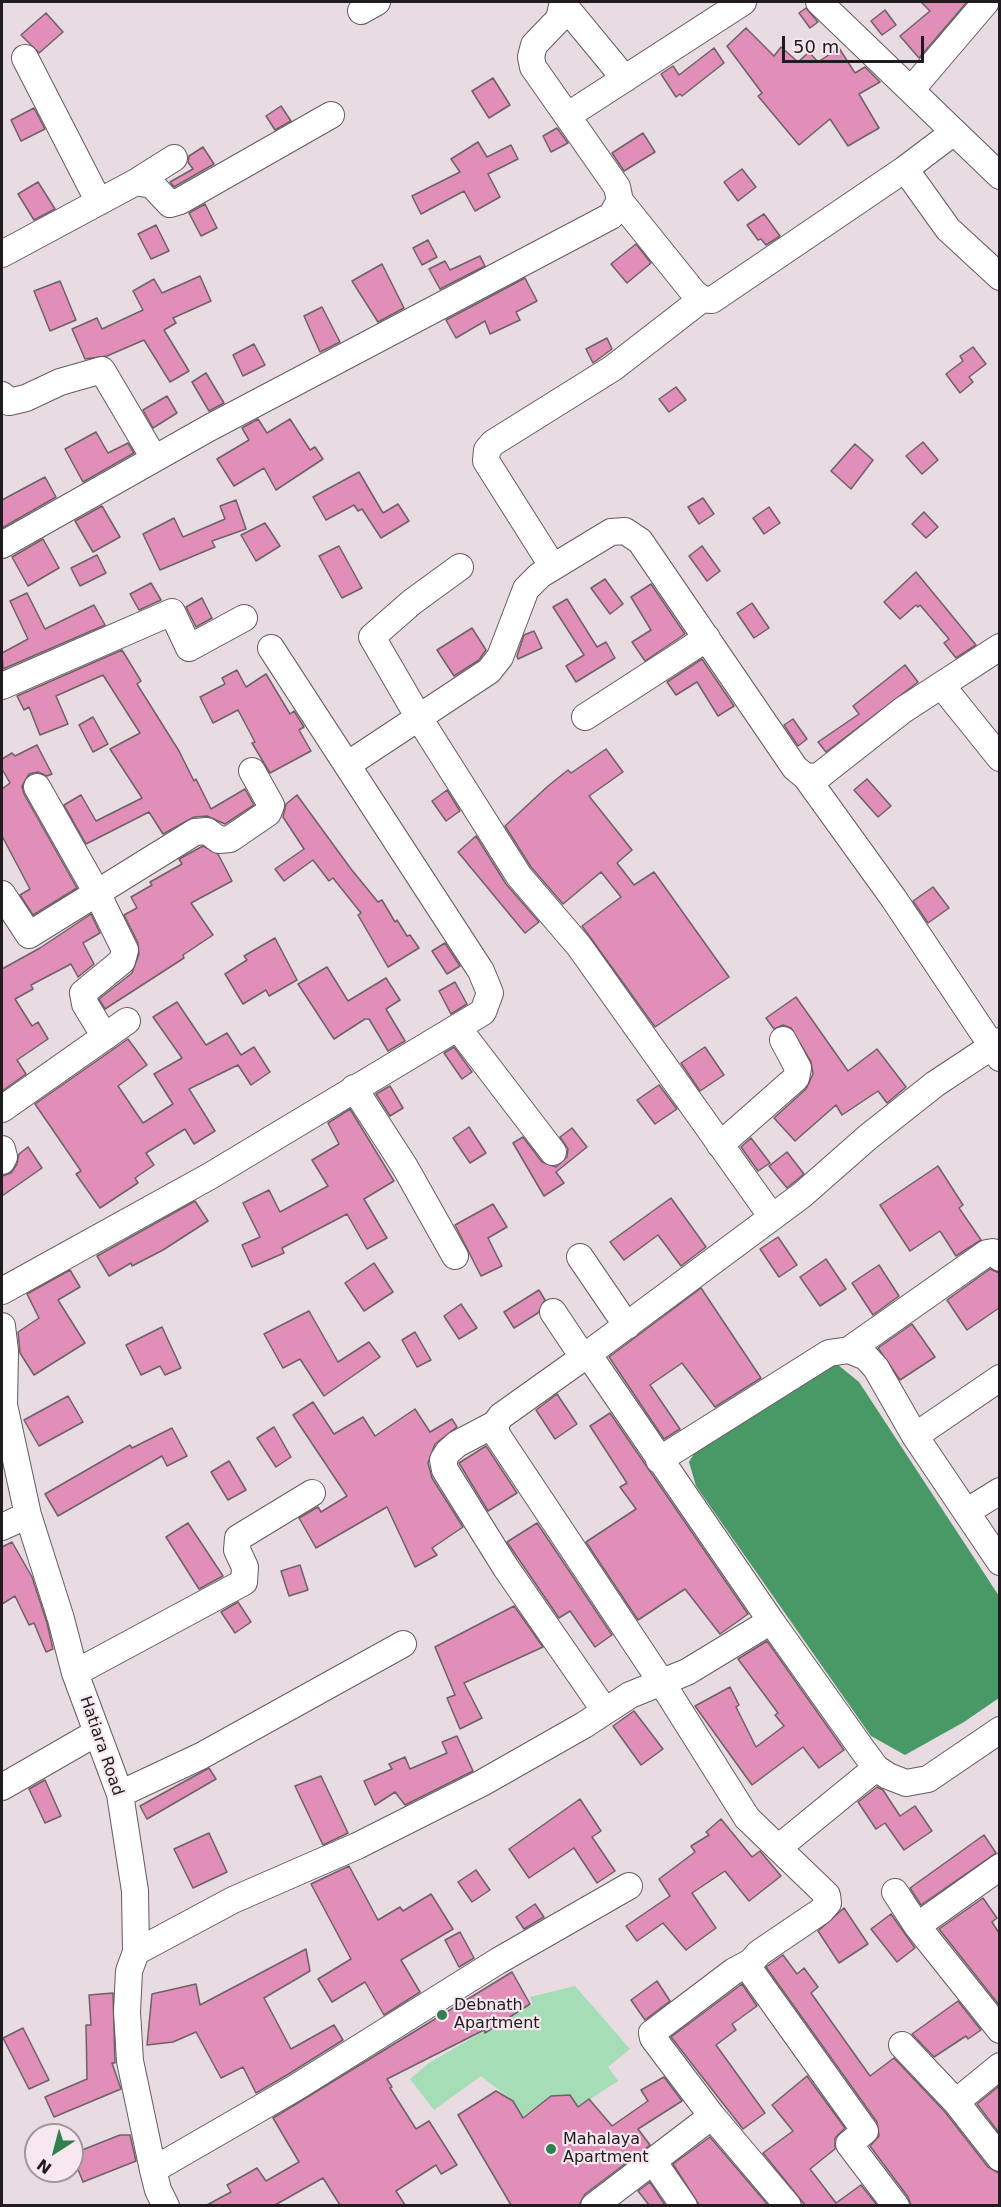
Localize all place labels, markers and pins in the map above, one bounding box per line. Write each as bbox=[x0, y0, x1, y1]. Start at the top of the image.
place label: Debnath Apartment bbox=[454, 1996, 540, 2034]
marker: Debnath Apartment bbox=[435, 2008, 449, 2022]
place label: Mahalaya Apartment bbox=[563, 2130, 649, 2168]
marker: Mahalaya Apartment bbox=[544, 2142, 558, 2156]

